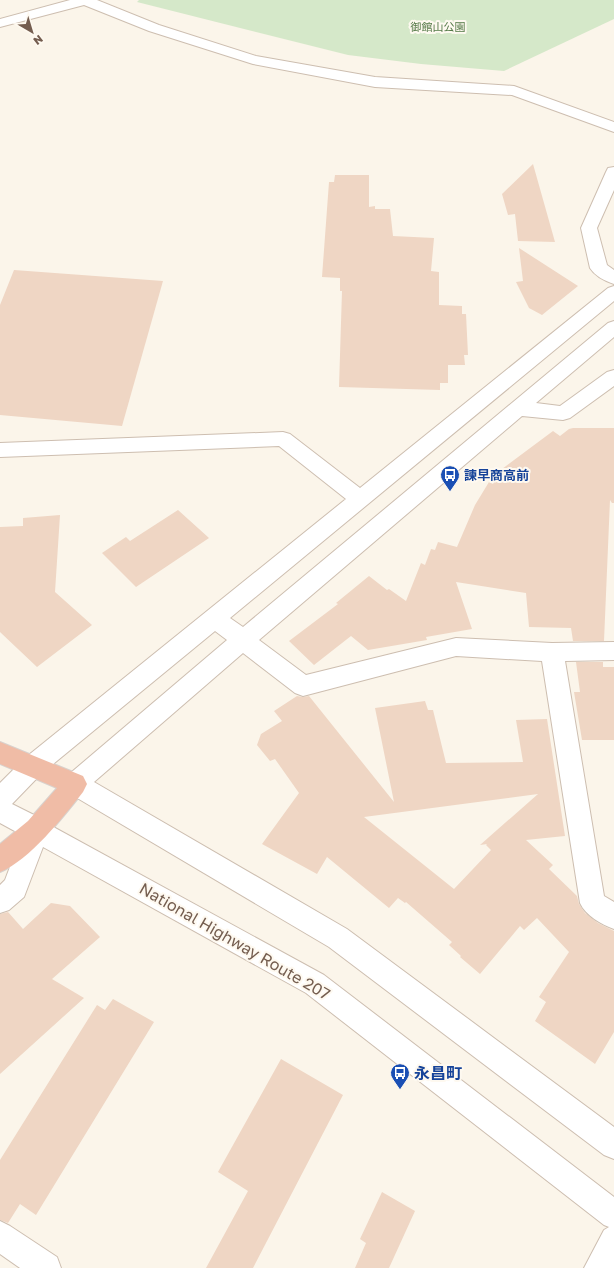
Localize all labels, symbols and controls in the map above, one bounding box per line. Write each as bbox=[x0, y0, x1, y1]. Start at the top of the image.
north arrow bbox=[12, 12, 52, 52]
park label: 御館山公園 bbox=[410, 20, 466, 33]
text: N bbox=[31, 33, 46, 48]
bus stop icon: 諫早商高前 bbox=[439, 464, 461, 492]
place label: 諫早商高前 bbox=[464, 467, 529, 483]
street label: National Highway Route 207 bbox=[136, 878, 334, 1004]
bus stop icon: 永昌町 bbox=[389, 1062, 411, 1090]
place label: 永昌町 bbox=[414, 1063, 462, 1083]

